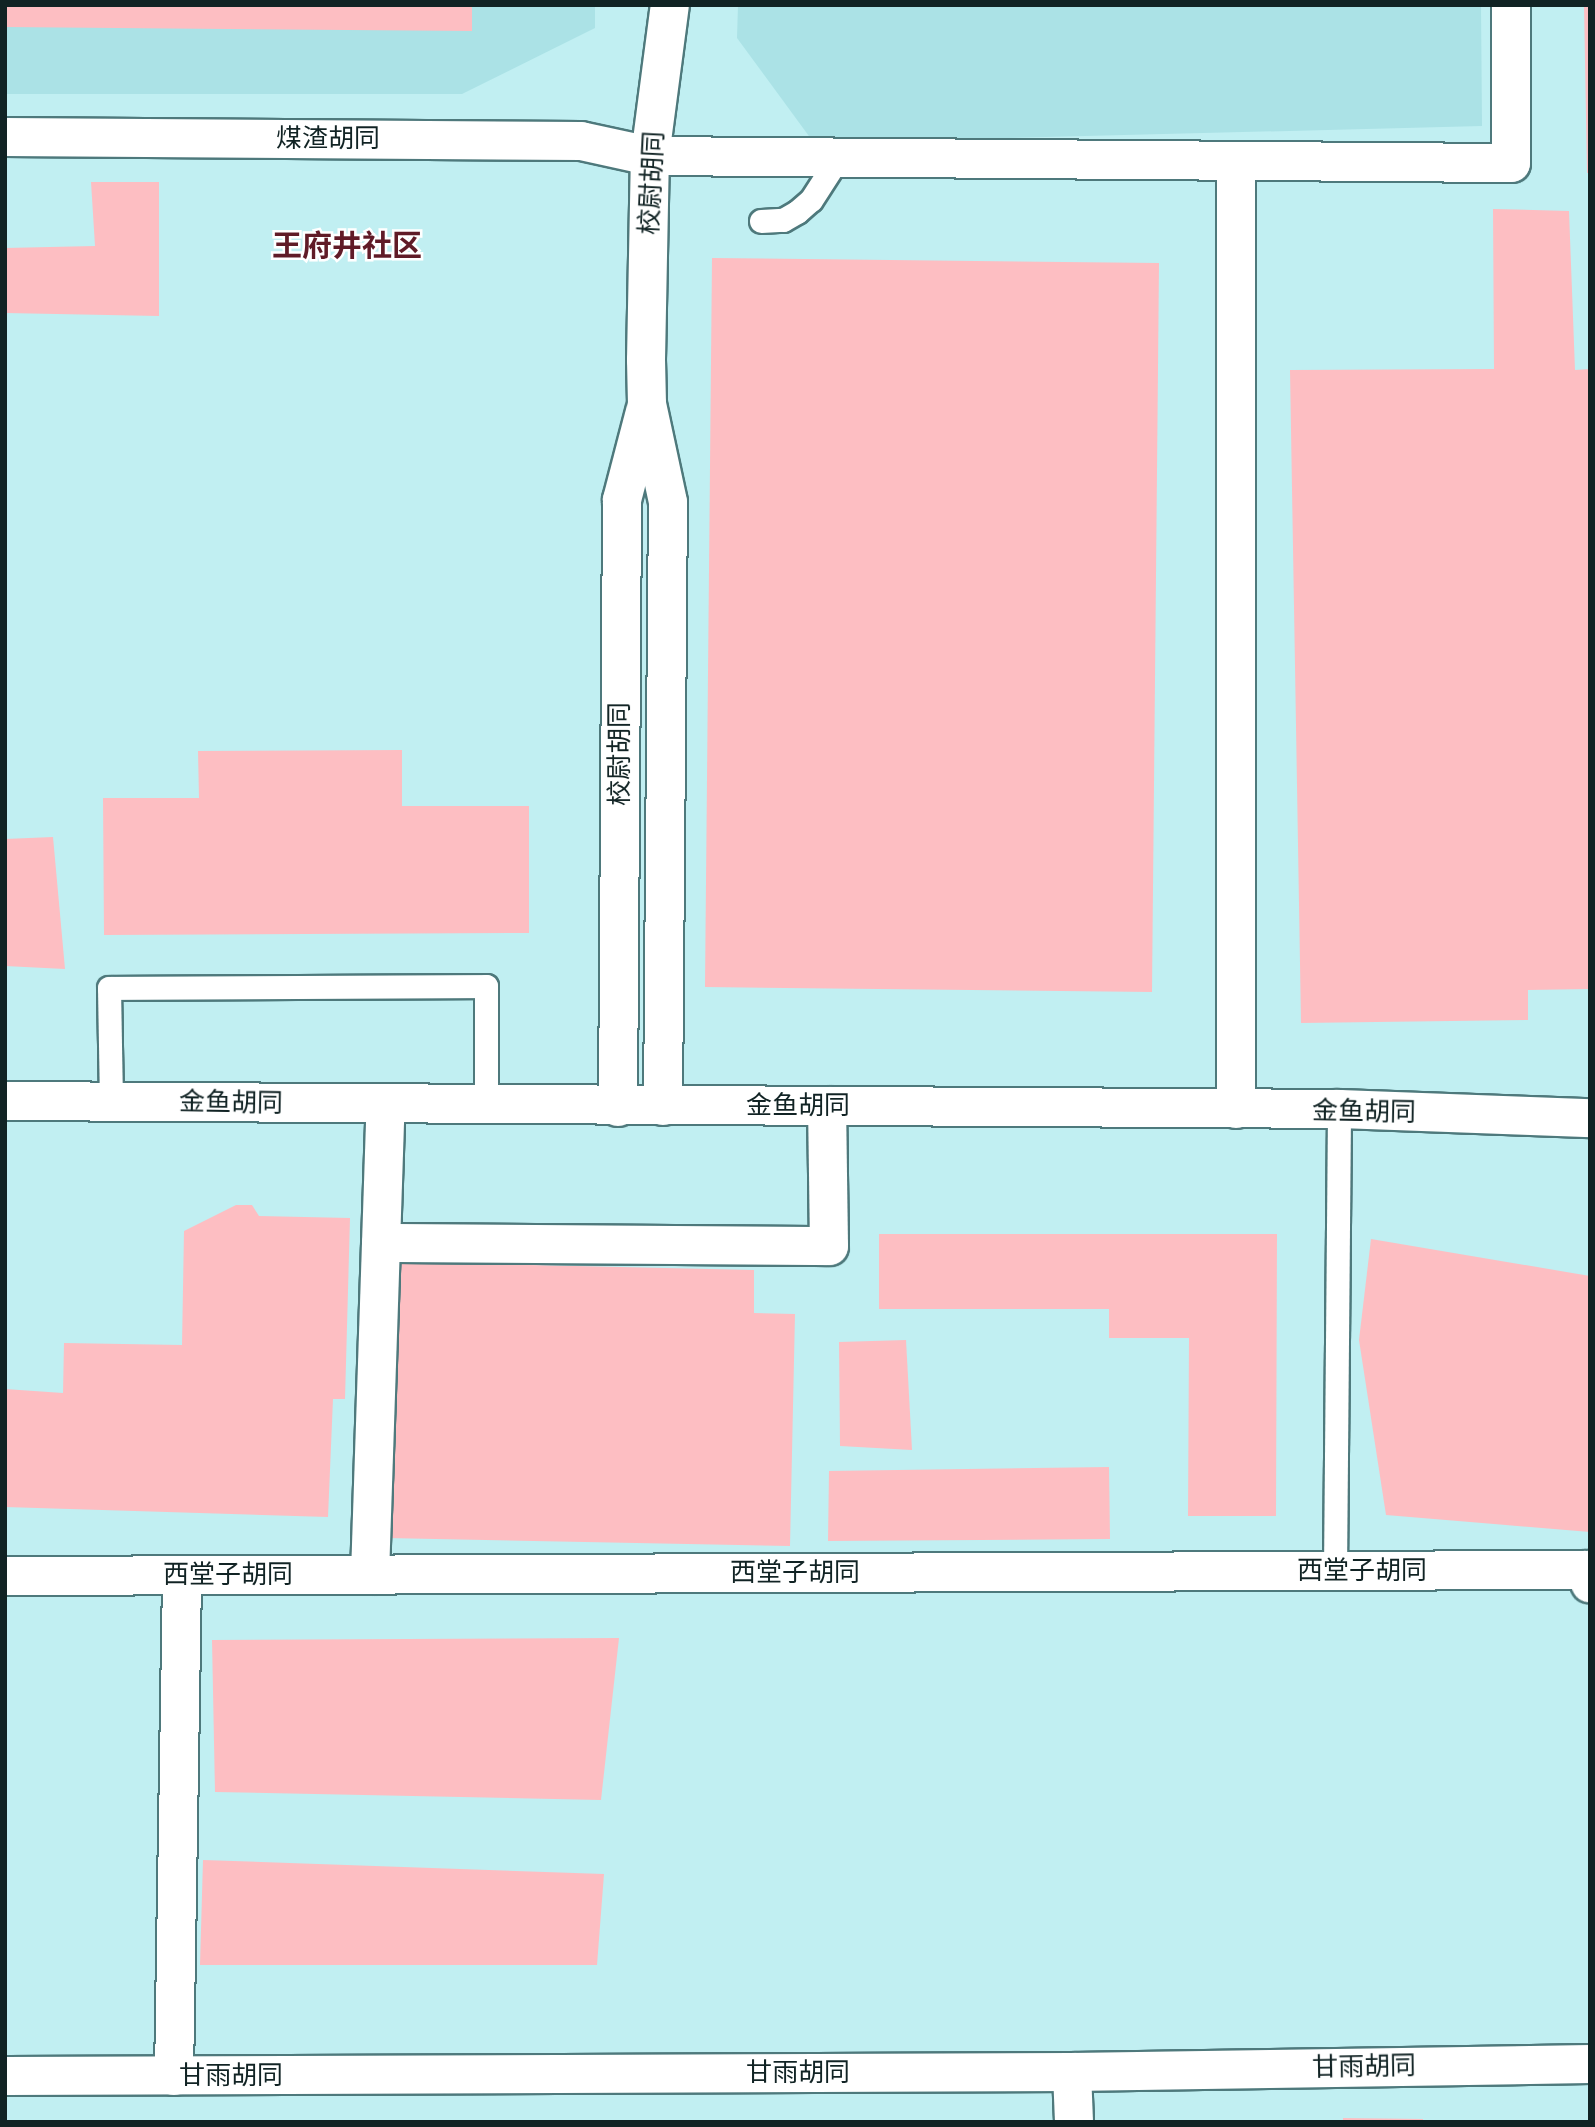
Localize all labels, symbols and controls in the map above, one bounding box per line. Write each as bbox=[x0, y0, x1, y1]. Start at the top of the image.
street label: 煤渣胡同 bbox=[276, 123, 380, 155]
street label: 校尉胡同 bbox=[634, 130, 670, 236]
district label: 王府井社区 bbox=[272, 228, 422, 264]
street label: 校尉胡同 bbox=[604, 702, 636, 806]
street label: 金鱼胡同 bbox=[179, 1086, 283, 1120]
street label: 金鱼胡同 bbox=[746, 1090, 850, 1122]
street label: 金鱼胡同 bbox=[1312, 1095, 1416, 1129]
street label: 西堂子胡同 bbox=[1297, 1555, 1427, 1587]
street label: 西堂子胡同 bbox=[730, 1557, 860, 1589]
street label: 西堂子胡同 bbox=[163, 1559, 293, 1591]
street label: 甘雨胡同 bbox=[1312, 2050, 1416, 2084]
street label: 甘雨胡同 bbox=[746, 2057, 850, 2089]
street label: 甘雨胡同 bbox=[179, 2060, 283, 2092]

